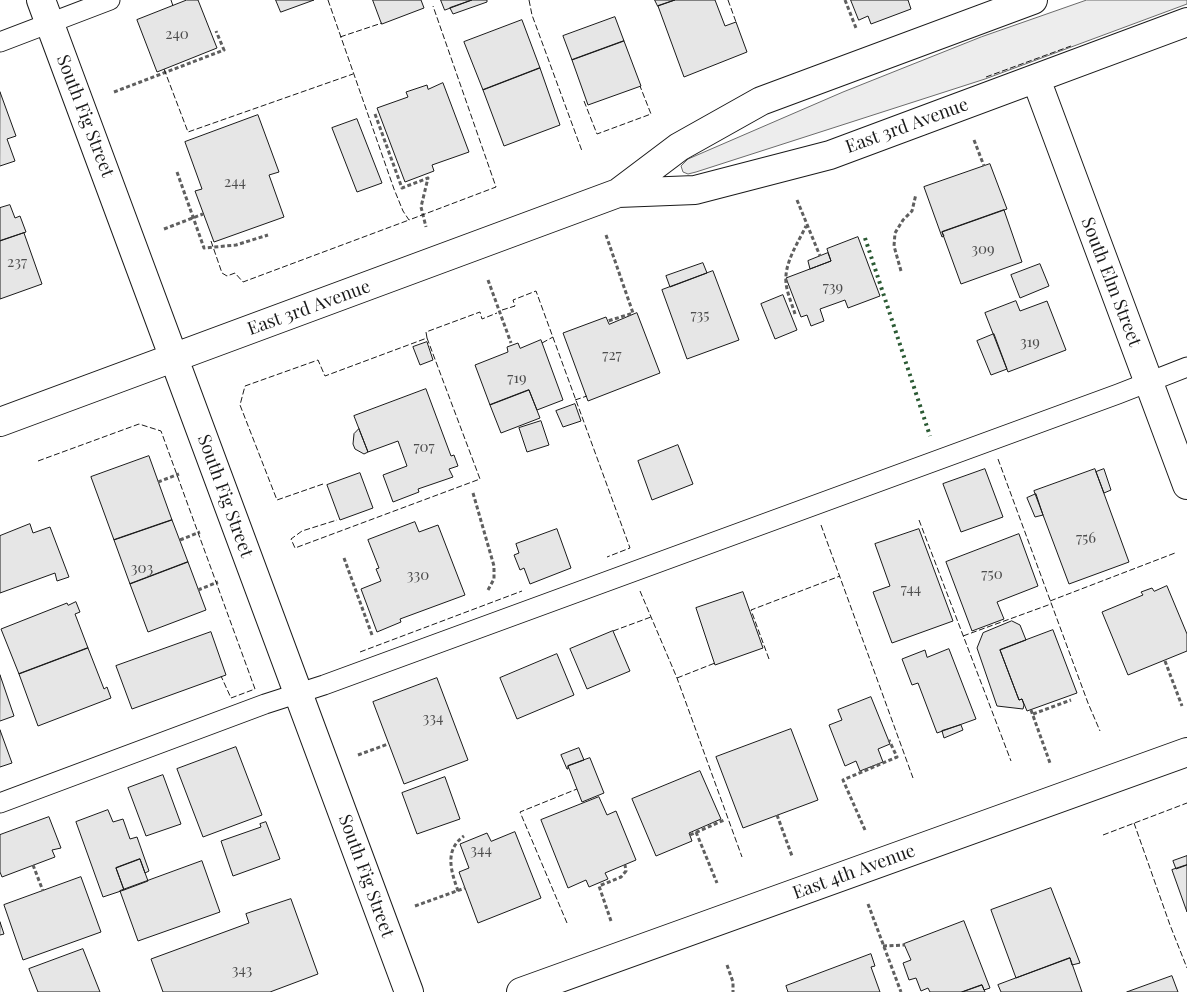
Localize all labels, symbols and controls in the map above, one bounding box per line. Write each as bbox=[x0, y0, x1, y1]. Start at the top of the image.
house number: 240 bbox=[165, 25, 189, 43]
street label: South Fig Street bbox=[52, 52, 118, 180]
street label: East 3rd Avenue bbox=[843, 94, 971, 158]
house number: 244 bbox=[224, 173, 246, 191]
street label: South Elm Street bbox=[1076, 214, 1146, 350]
house number: 309 bbox=[971, 240, 995, 258]
house number: 237 bbox=[7, 253, 27, 271]
street label: East 3rd Avenue bbox=[245, 276, 373, 340]
house number: 739 bbox=[823, 278, 843, 296]
house number: 735 bbox=[690, 306, 710, 324]
house number: 319 bbox=[1020, 333, 1040, 351]
house number: 727 bbox=[602, 346, 622, 364]
house number: 719 bbox=[507, 369, 527, 387]
street label: South Fig Street bbox=[193, 432, 257, 560]
house number: 707 bbox=[413, 438, 435, 456]
house number: 756 bbox=[1076, 529, 1096, 547]
house number: 303 bbox=[131, 559, 153, 577]
house number: 750 bbox=[981, 565, 1003, 583]
house number: 330 bbox=[407, 566, 429, 584]
house number: 744 bbox=[901, 580, 921, 598]
house number: 334 bbox=[423, 709, 443, 727]
street label: South Fig Street bbox=[334, 812, 398, 940]
street label: East 4th Avenue bbox=[790, 840, 918, 904]
house number: 344 bbox=[470, 841, 492, 859]
house number: 343 bbox=[232, 961, 252, 979]

